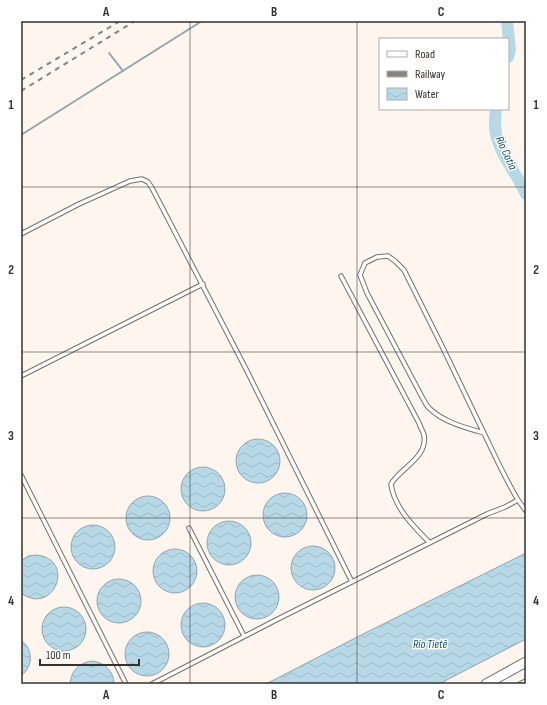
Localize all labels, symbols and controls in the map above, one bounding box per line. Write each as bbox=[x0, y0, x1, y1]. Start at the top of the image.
text: A bbox=[102, 4, 110, 20]
text: B bbox=[271, 4, 277, 20]
text: C bbox=[438, 4, 445, 20]
legend bbox=[379, 38, 509, 110]
text: Road bbox=[415, 47, 435, 62]
text: Railway bbox=[415, 67, 446, 82]
text: Water bbox=[415, 87, 439, 102]
text: 1 bbox=[8, 97, 14, 113]
text: 1 bbox=[533, 97, 539, 113]
water label: Rio Cotia bbox=[492, 134, 520, 172]
text: 2 bbox=[8, 262, 14, 278]
text: 2 bbox=[533, 262, 539, 278]
text: 3 bbox=[8, 428, 14, 444]
text: 3 bbox=[533, 428, 539, 444]
text: 4 bbox=[8, 593, 14, 609]
text: 4 bbox=[533, 593, 539, 609]
water label: Rio Tietê bbox=[413, 637, 447, 652]
scale bar bbox=[40, 641, 139, 667]
text: 100 m bbox=[46, 648, 71, 663]
text: A bbox=[102, 687, 110, 703]
text: B bbox=[271, 687, 277, 703]
text: C bbox=[438, 687, 445, 703]

